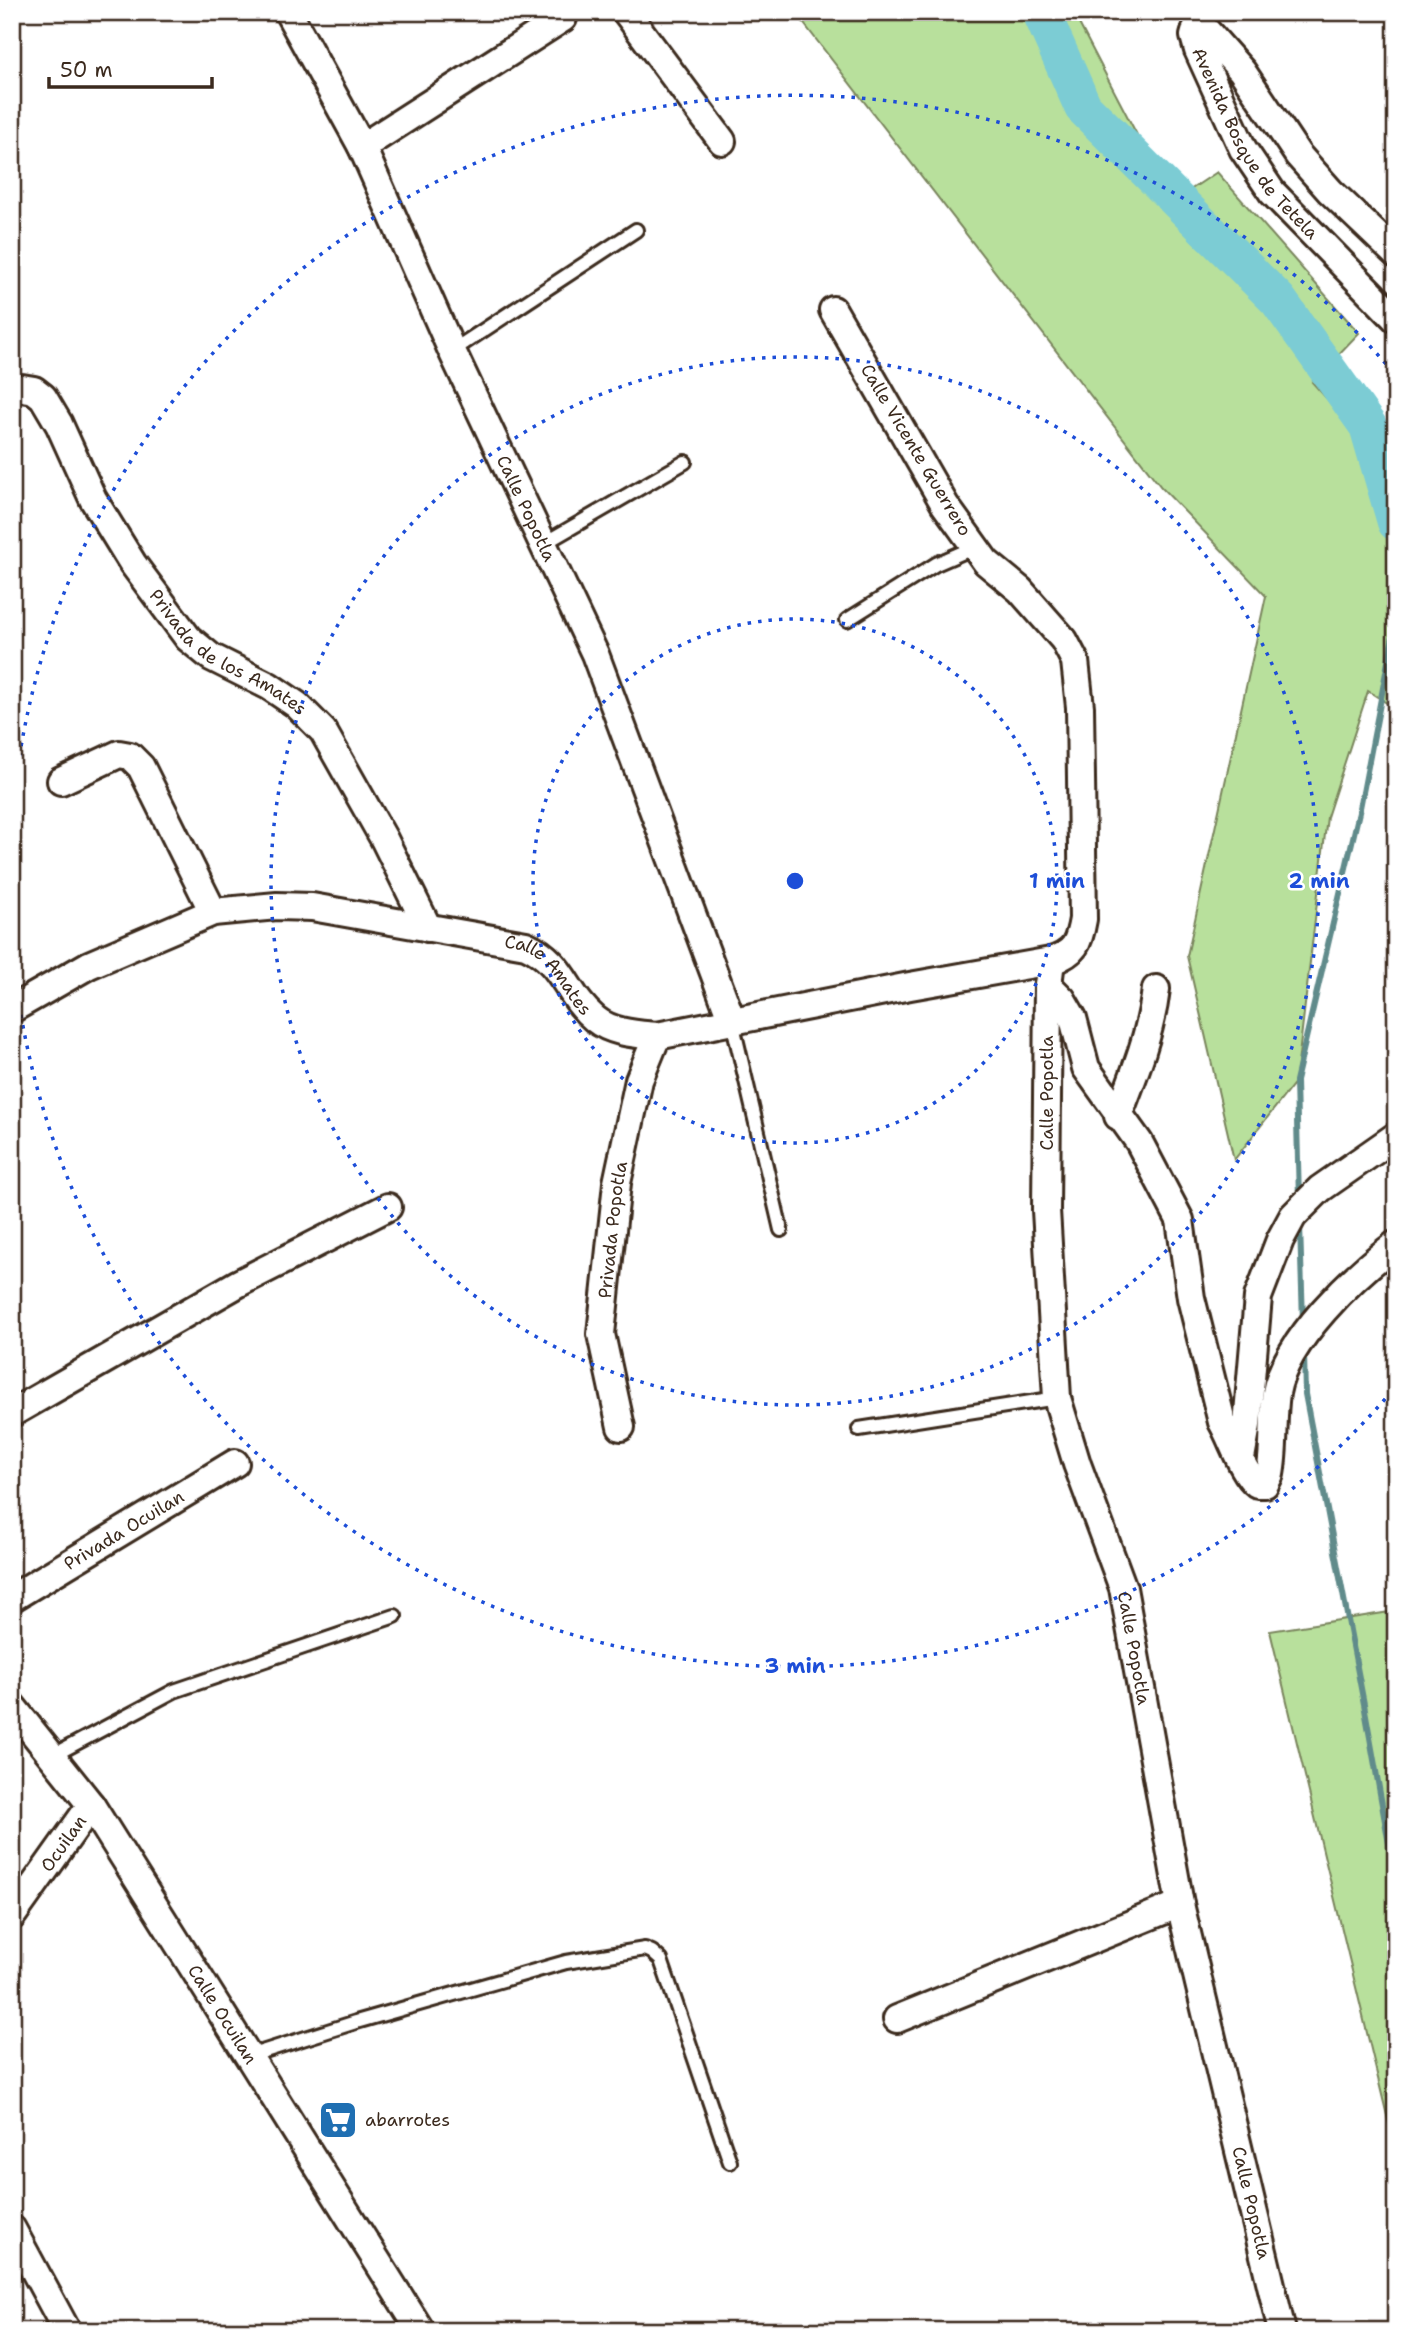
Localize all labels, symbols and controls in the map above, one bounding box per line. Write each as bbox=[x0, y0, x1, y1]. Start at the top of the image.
street label: Avenida Bosque de Tetela bbox=[1186, 43, 1324, 245]
scale bar bbox=[49, 46, 212, 90]
text: 50 m bbox=[60, 56, 113, 84]
street label: Calle Vicente Guerrero bbox=[855, 360, 977, 540]
street label: Calle Popotla bbox=[491, 451, 562, 566]
street label: Privada de los Amates bbox=[144, 584, 312, 720]
text: 1 min bbox=[1029, 867, 1085, 895]
text: 2 min bbox=[1288, 867, 1350, 895]
centre of rings bbox=[783, 869, 807, 893]
street label: Calle Amates bbox=[503, 929, 597, 1021]
street label: Calle Popotla bbox=[1035, 1036, 1059, 1150]
street label: Privada Popotla bbox=[593, 1159, 633, 1300]
street label: Privada Ocuilan bbox=[59, 1485, 189, 1576]
street label: Calle Popotla bbox=[1112, 1590, 1156, 1707]
text: 3 min bbox=[764, 1652, 826, 1680]
street label: Ocuilan bbox=[35, 1810, 92, 1877]
street label: Calle Ocuilan bbox=[182, 1960, 263, 2069]
supermarket icon: abarrotes bbox=[317, 2099, 359, 2141]
place label: abarrotes bbox=[365, 2108, 450, 2132]
street label: Calle Popotla bbox=[1226, 2144, 1276, 2261]

